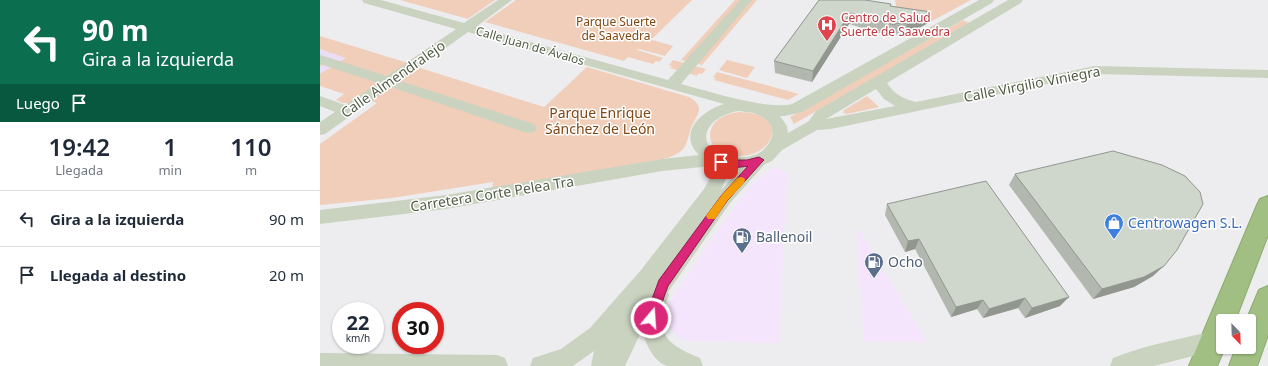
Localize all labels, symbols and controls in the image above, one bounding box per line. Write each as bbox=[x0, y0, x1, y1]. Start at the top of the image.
place label: Centro de Salud Suerte de Saavedra bbox=[841, 9, 950, 40]
text: 90 m bbox=[82, 11, 149, 49]
park label: Parque Suerte de Saavedra bbox=[576, 13, 656, 44]
hospital icon: Centro de Salud Suerte de Saavedra bbox=[816, 14, 838, 42]
icon: left bbox=[16, 16, 68, 68]
street label: Calle Juan de Ávalos bbox=[474, 22, 587, 69]
street label: Calle Almendralejo bbox=[337, 35, 449, 122]
text: Gira a la izquierda bbox=[82, 47, 234, 71]
street label: Calle Virgilio Viniegra bbox=[962, 61, 1102, 106]
icon: arrive bbox=[68, 92, 90, 114]
text: Luego bbox=[16, 93, 60, 113]
park label: Parque Enrique Sánchez de León bbox=[545, 103, 655, 138]
text: 19:42 bbox=[48, 130, 110, 163]
text: 1 bbox=[163, 130, 177, 163]
text: 110 bbox=[230, 130, 272, 163]
pin bbox=[704, 145, 738, 179]
icon: arrive bbox=[710, 151, 732, 173]
text: Llegada bbox=[55, 161, 103, 179]
text: min bbox=[158, 161, 182, 179]
text: m bbox=[245, 161, 257, 179]
street label: Carretera Corte Pelea Tra bbox=[409, 171, 575, 216]
icon: left bbox=[16, 208, 38, 230]
text: Gira a la izquierda bbox=[50, 209, 184, 229]
text: 90 m bbox=[269, 209, 304, 229]
shop icon: Centrowagen S.L. bbox=[1103, 212, 1125, 240]
place label: Centrowagen S.L. bbox=[1128, 213, 1242, 232]
fuel station icon: Ballenoil bbox=[731, 226, 753, 254]
place label: Ballenoil bbox=[756, 227, 812, 246]
fuel station icon: Ocho bbox=[863, 251, 885, 279]
place label: Ocho bbox=[888, 252, 923, 271]
icon: arrive bbox=[16, 264, 38, 286]
text: Llegada al destino bbox=[50, 265, 186, 285]
text: 20 m bbox=[269, 265, 304, 285]
position arrow bbox=[630, 297, 672, 339]
speed limit sign: 30 bbox=[392, 302, 444, 354]
text: 22 bbox=[347, 309, 369, 336]
north arrow bbox=[1216, 314, 1256, 354]
map controls bbox=[1216, 314, 1256, 354]
text: km/h bbox=[346, 331, 370, 345]

